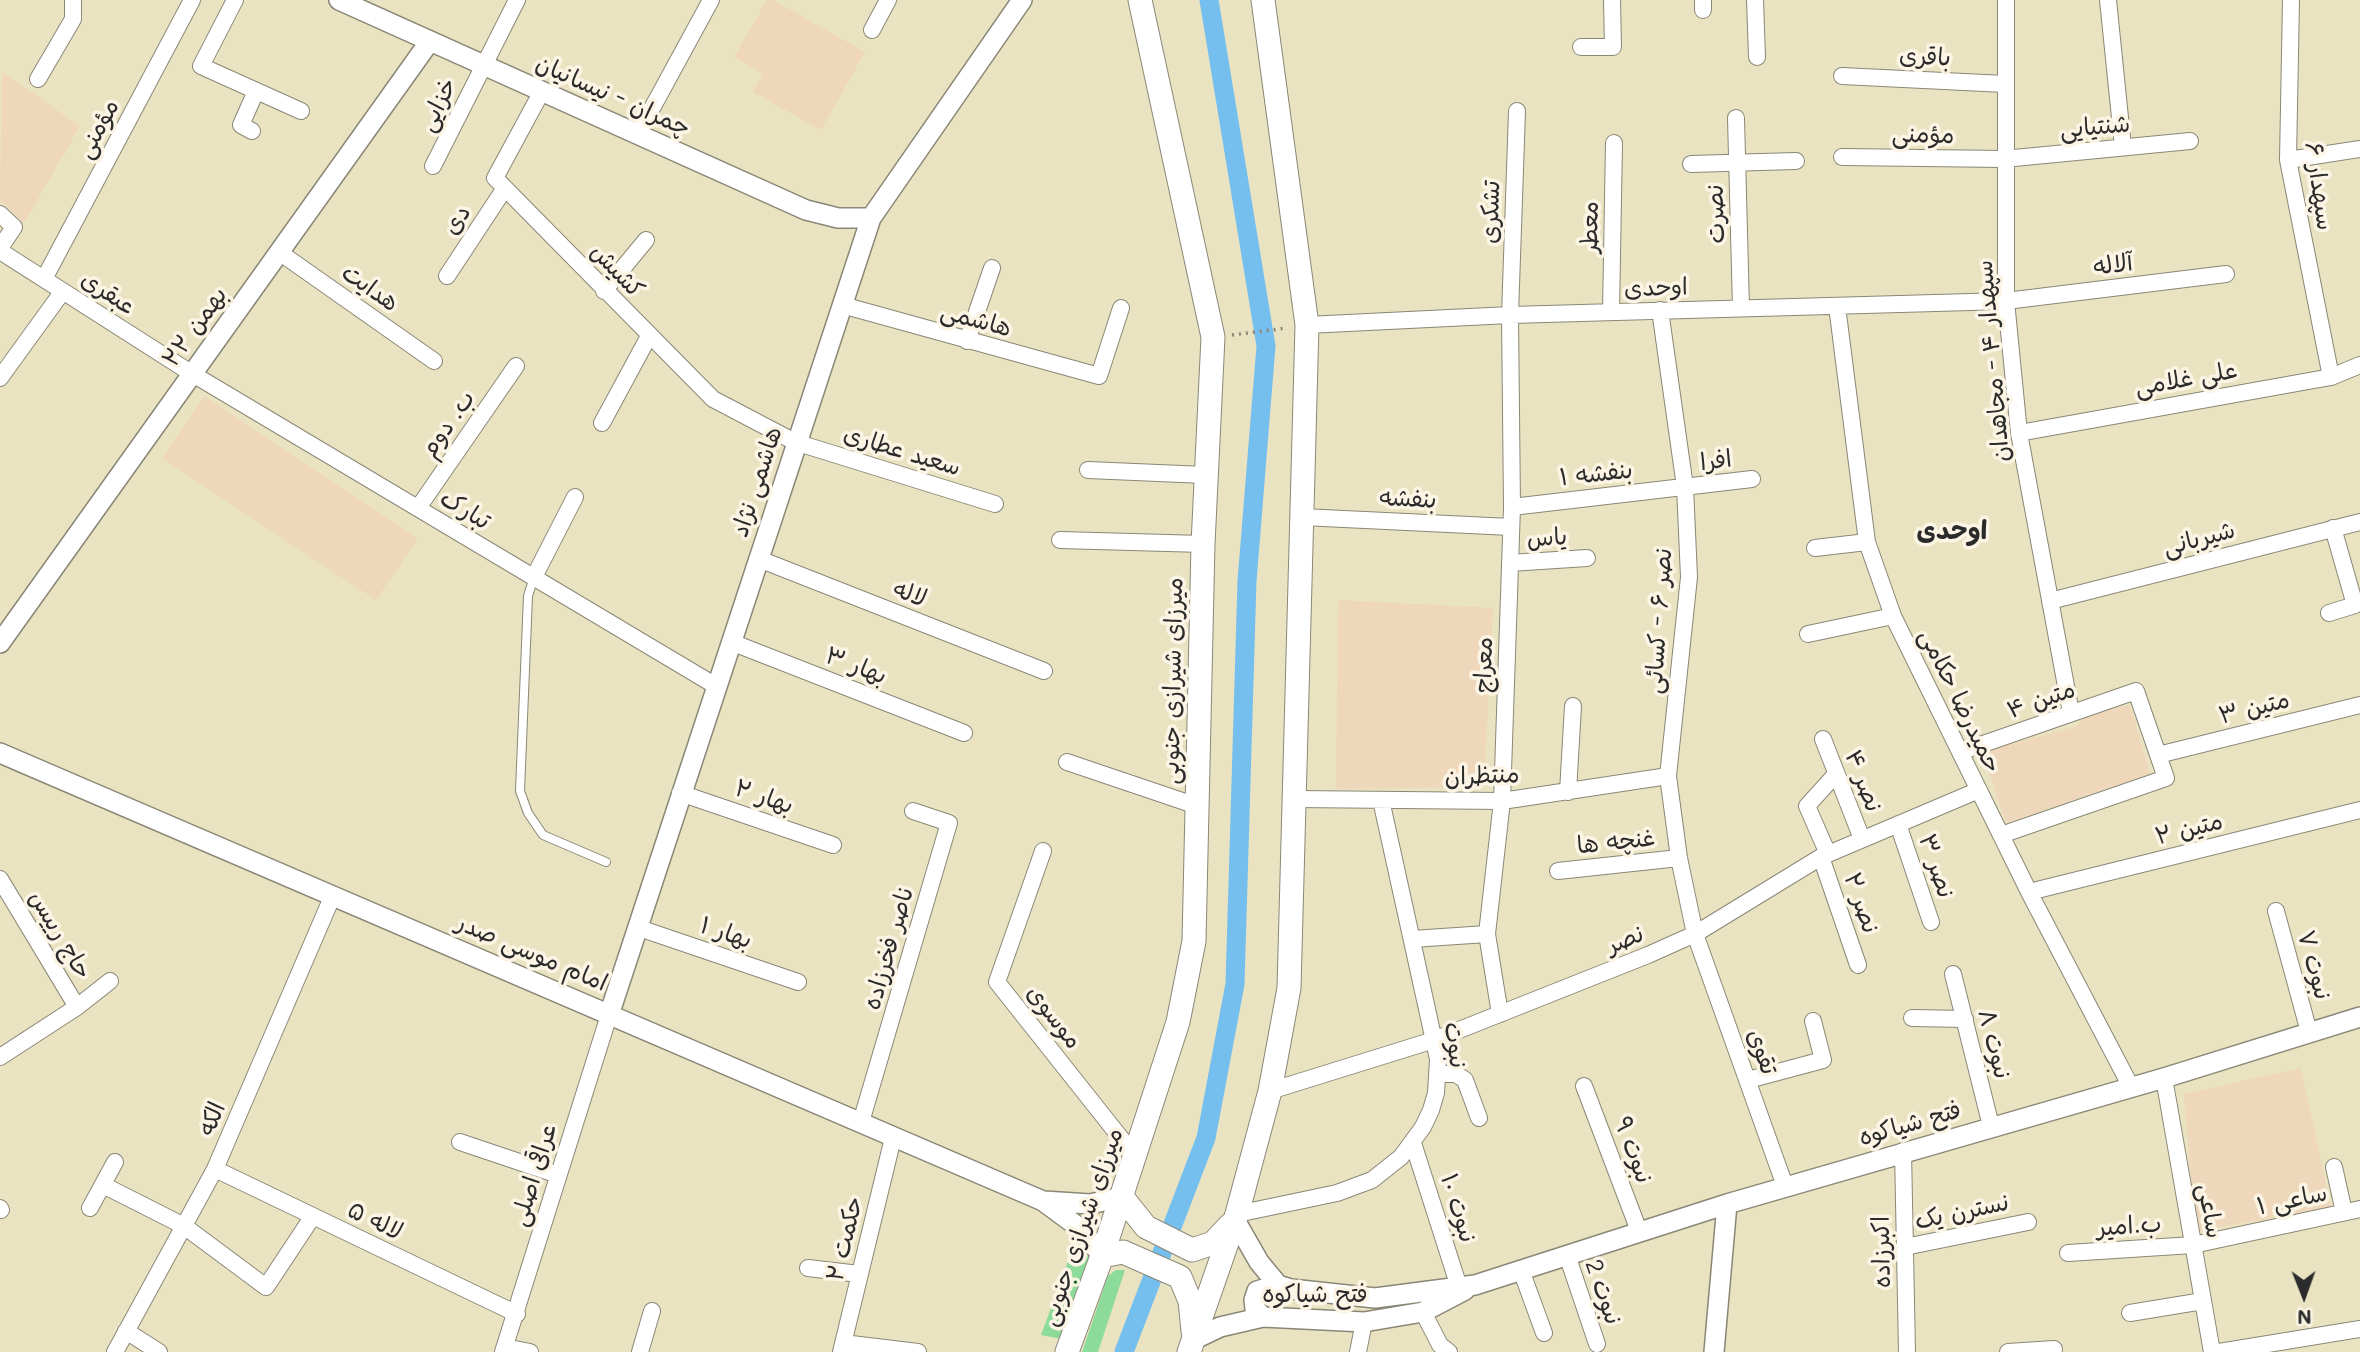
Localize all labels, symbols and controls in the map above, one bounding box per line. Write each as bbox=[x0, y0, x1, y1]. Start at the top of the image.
street label: باقری bbox=[1898, 41, 1952, 73]
street label: چمران - نیسانیان bbox=[531, 49, 695, 143]
street label: خزایی bbox=[413, 74, 463, 136]
street label: مؤمنی bbox=[71, 94, 125, 164]
street label: شنتیایی bbox=[2059, 110, 2131, 144]
street label: مؤمنی bbox=[1891, 120, 1955, 150]
street label: سپهدار ۶ bbox=[2299, 140, 2339, 232]
street label: تشکری bbox=[1475, 180, 1507, 244]
street label: نصرت bbox=[1701, 184, 1731, 244]
street label: دی bbox=[437, 200, 477, 240]
street label: معطر bbox=[1575, 201, 1605, 253]
street label: کشیش bbox=[584, 238, 650, 304]
street label: آلاله bbox=[2092, 248, 2134, 282]
street label: هدایت bbox=[336, 258, 404, 318]
street label: سپهدار ۴ - مجاهدان bbox=[1970, 259, 2016, 463]
street label: عبقری bbox=[76, 265, 140, 321]
street label: اوحدی bbox=[1624, 272, 1688, 304]
street label: ۲۲ بهمن bbox=[156, 281, 234, 373]
street label: هاشمی bbox=[937, 297, 1015, 343]
street label: علی غلامی bbox=[2133, 356, 2239, 402]
street label: ب. دوم bbox=[415, 385, 481, 463]
street label: سعید عطاری bbox=[840, 420, 964, 482]
street label: هاشمی نژاد bbox=[726, 423, 788, 541]
street label: افرا bbox=[1698, 445, 1734, 477]
street label: بنفشه ۱ bbox=[1558, 456, 1634, 492]
street label: بنفشه bbox=[1379, 483, 1437, 515]
street label: تبارک bbox=[435, 484, 495, 536]
district label: اوحدی bbox=[1917, 515, 1987, 547]
street label: شیربانی bbox=[2160, 516, 2238, 562]
street label: یاس bbox=[1526, 522, 1568, 554]
street label: نصر ۶ - کسائی bbox=[1640, 547, 1678, 695]
street label: لاله bbox=[889, 575, 931, 613]
street label: میرزای شیرازی جنوبی bbox=[1157, 577, 1189, 785]
street label: حمیدرضا حکامی bbox=[1913, 624, 2007, 778]
street label: معراج bbox=[1469, 636, 1499, 694]
street label: بهار ۳ bbox=[821, 641, 891, 691]
street label: متین ۴ bbox=[2003, 675, 2079, 725]
street label: متین ۳ bbox=[2216, 685, 2292, 731]
street label: نصر ۴ bbox=[1838, 746, 1888, 816]
street label: منتظران bbox=[1444, 760, 1520, 792]
street label: بهار ۲ bbox=[731, 774, 797, 820]
street label: متین ۲ bbox=[2152, 807, 2226, 851]
street label: غنچه ها bbox=[1576, 824, 1656, 860]
street label: نصر ۳ bbox=[1912, 830, 1960, 902]
street label: نصر ۲ bbox=[1837, 869, 1885, 937]
street label: ناصر فخرزاده bbox=[858, 883, 920, 1013]
street label: حاج رییس bbox=[22, 886, 98, 984]
street label: امام موسی صدر bbox=[452, 908, 612, 998]
street label: بهار ۱ bbox=[696, 911, 756, 955]
street label: نصر bbox=[1602, 919, 1648, 961]
street label: نبوت ۷ bbox=[2291, 927, 2337, 1003]
street label: موسوی bbox=[1020, 979, 1088, 1055]
street label: نبوت ۸ bbox=[1971, 1006, 2017, 1082]
street label: نبوت bbox=[1438, 1020, 1472, 1070]
street label: تقوی bbox=[1741, 1025, 1783, 1079]
street label: فتح شیاکوه bbox=[1855, 1096, 1965, 1152]
street label: الکه bbox=[192, 1098, 232, 1140]
street label: نبوت ۹ bbox=[1608, 1113, 1658, 1187]
street label: عراقی اصلی bbox=[505, 1120, 563, 1230]
street label: میرزای شیرازی جنوبی bbox=[1035, 1124, 1129, 1330]
street label: نبوت ۱۰ bbox=[1434, 1170, 1482, 1246]
street label: ساعی ۱ bbox=[2254, 1179, 2330, 1221]
street label: ساعی bbox=[2191, 1182, 2229, 1240]
street label: نسترن یک bbox=[1912, 1188, 2012, 1236]
street label: حکمت ۲ bbox=[821, 1193, 869, 1285]
street label: لاله ۵ bbox=[343, 1195, 407, 1247]
street label: ب.امیر bbox=[2095, 1209, 2163, 1243]
street label: اکبرزاده bbox=[1867, 1216, 1897, 1288]
street label: نبوت 2 bbox=[1578, 1256, 1628, 1328]
north arrow bbox=[2269, 1261, 2339, 1331]
street label: فتح شیاکوه bbox=[1262, 1281, 1368, 1309]
text: N bbox=[2297, 1305, 2312, 1330]

